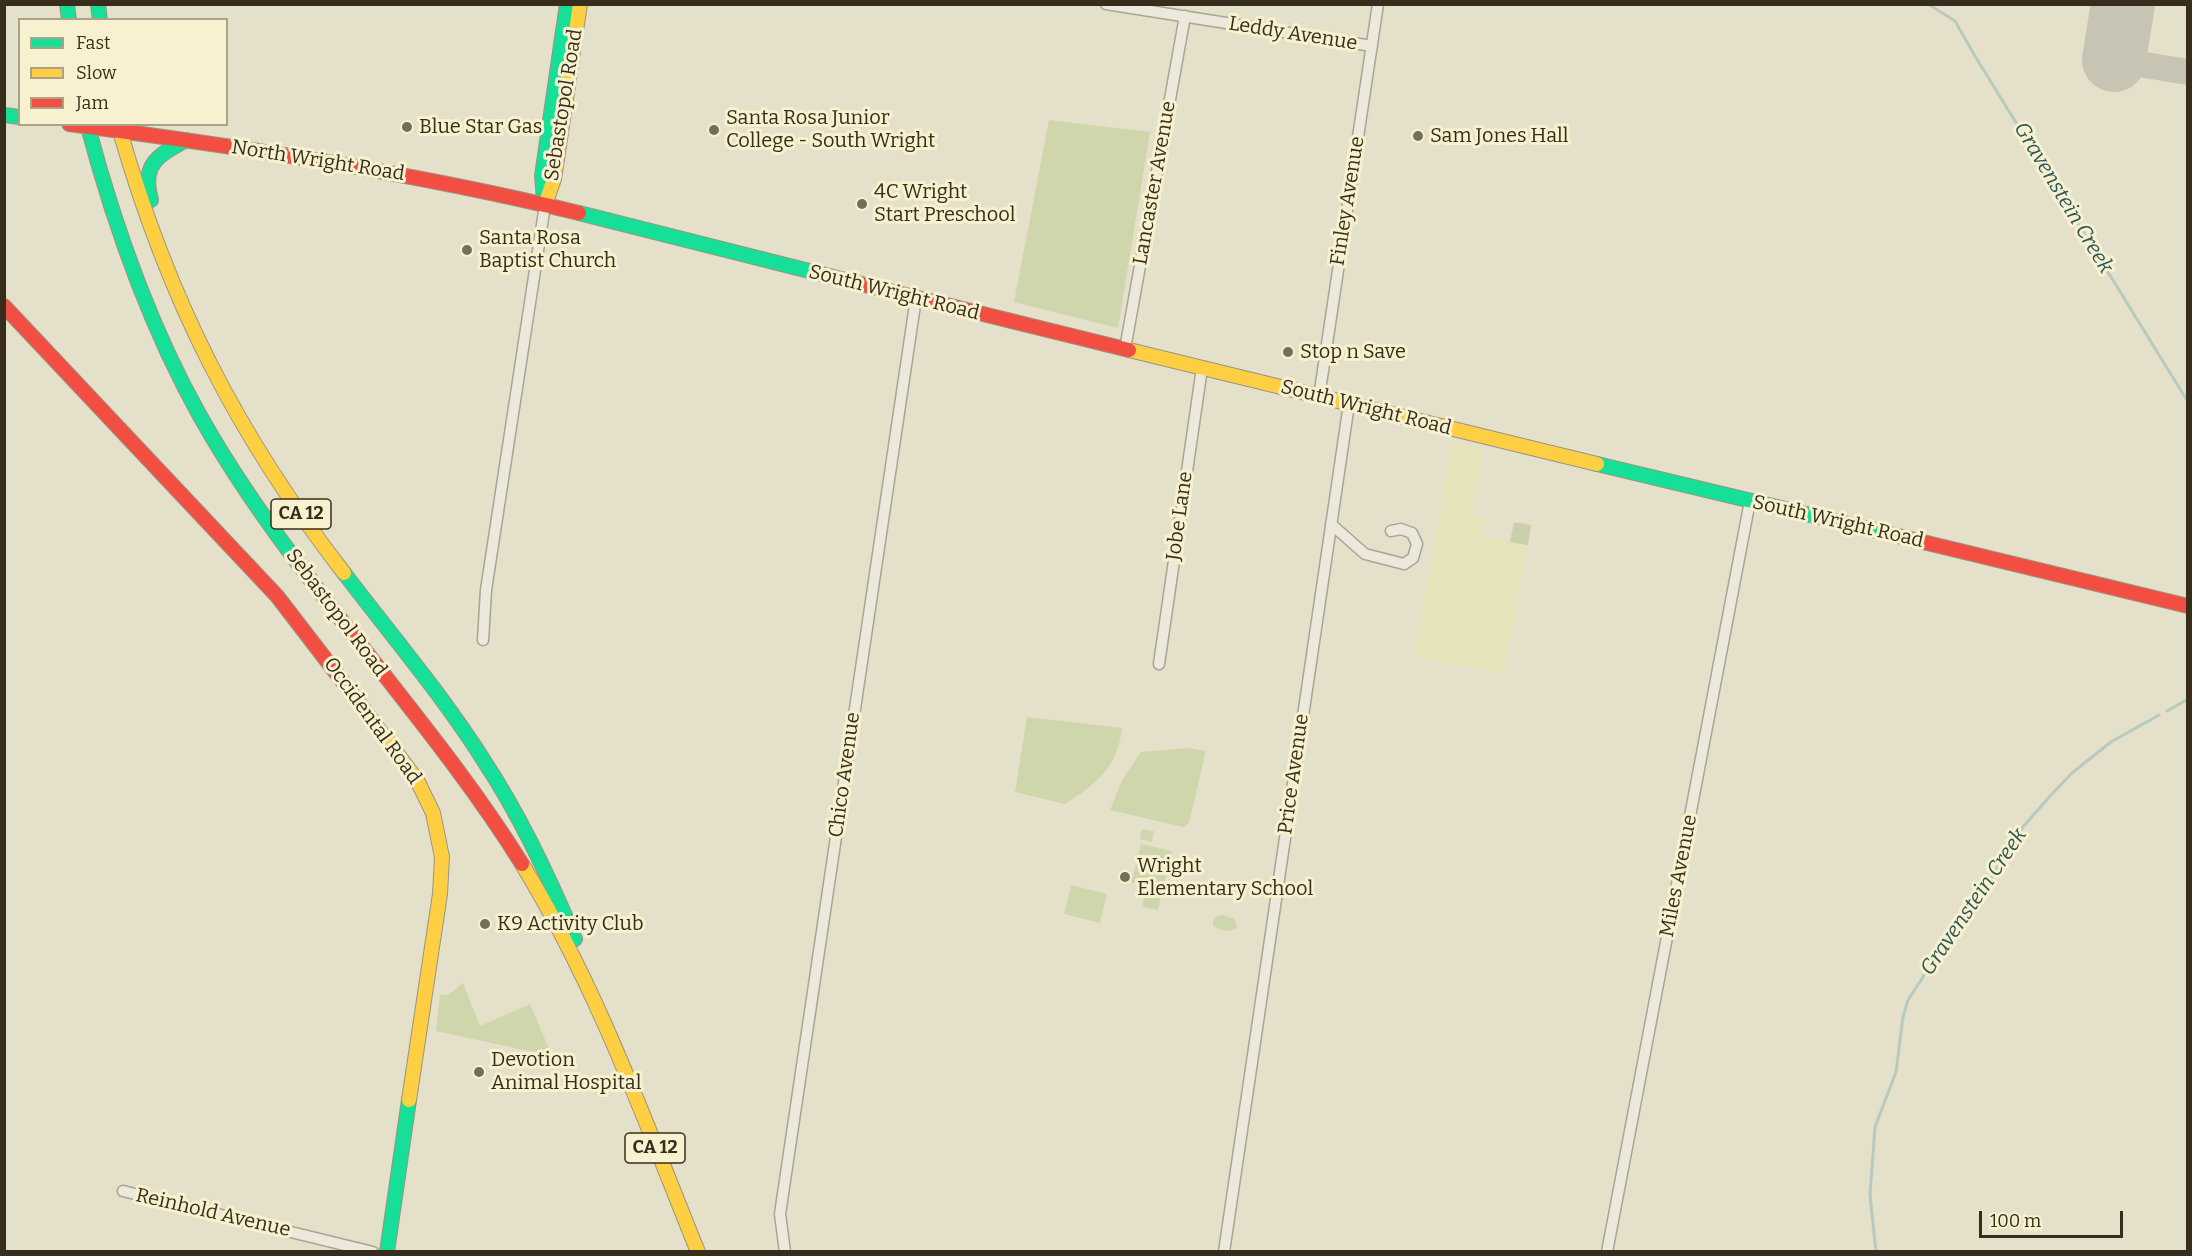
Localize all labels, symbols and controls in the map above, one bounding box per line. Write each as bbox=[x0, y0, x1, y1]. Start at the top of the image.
street label: Leddy Avenue bbox=[1227, 12, 1359, 56]
legend bbox=[18, 18, 228, 126]
street label: Sebastopol Road bbox=[540, 27, 588, 183]
text: Fast bbox=[76, 32, 111, 54]
text: Slow bbox=[76, 62, 116, 84]
text: Jam bbox=[76, 92, 109, 114]
street label: Lancaster Avenue bbox=[1129, 99, 1181, 267]
place label: Santa Rosa Junior College - South Wright bbox=[726, 106, 935, 153]
place label: Blue Star Gas bbox=[419, 115, 542, 139]
water label: Gravenstein Creek bbox=[2008, 118, 2118, 278]
marker: Blue Star Gas bbox=[400, 120, 414, 134]
marker: Santa Rosa Junior College - South Wright bbox=[707, 123, 721, 137]
place label: Sam Jones Hall bbox=[1430, 124, 1569, 148]
marker: Sam Jones Hall bbox=[1411, 129, 1425, 143]
street label: North Wright Road bbox=[230, 135, 406, 187]
street label: Finley Avenue bbox=[1326, 135, 1370, 267]
place label: 4C Wright Start Preschool bbox=[874, 180, 1015, 227]
marker: 4C Wright Start Preschool bbox=[855, 197, 869, 211]
place label: Santa Rosa Baptist Church bbox=[479, 226, 616, 273]
marker: Santa Rosa Baptist Church bbox=[460, 243, 474, 257]
street label: South Wright Road bbox=[806, 260, 982, 326]
place label: Stop n Save bbox=[1300, 340, 1406, 364]
marker: Stop n Save bbox=[1281, 345, 1295, 359]
street label: South Wright Road bbox=[1278, 375, 1454, 441]
street label: Jobe Lane bbox=[1162, 470, 1198, 562]
street label: South Wright Road bbox=[1750, 491, 1926, 553]
road number: CA 12 bbox=[271, 499, 331, 529]
street label: Sebastopol Road bbox=[280, 545, 392, 681]
street label: Occidental Road bbox=[318, 653, 426, 789]
street label: Chico Avenue bbox=[824, 711, 866, 839]
street label: Price Avenue bbox=[1274, 712, 1314, 836]
street label: Miles Avenue bbox=[1655, 813, 1703, 939]
water label: Gravenstein Creek bbox=[1915, 824, 2033, 980]
place label: Wright Elementary School bbox=[1137, 854, 1313, 901]
marker: Wright Elementary School bbox=[1118, 870, 1132, 884]
place label: K9 Activity Club bbox=[497, 912, 644, 936]
marker: K9 Activity Club bbox=[478, 917, 492, 931]
place label: Devotion Animal Hospital bbox=[491, 1048, 641, 1095]
marker: Devotion Animal Hospital bbox=[472, 1065, 486, 1079]
road number: CA 12 bbox=[625, 1133, 685, 1163]
street label: Reinhold Avenue bbox=[133, 1184, 293, 1242]
scale bar bbox=[1982, 1199, 2126, 1237]
text: 100 m bbox=[1990, 1210, 2041, 1232]

